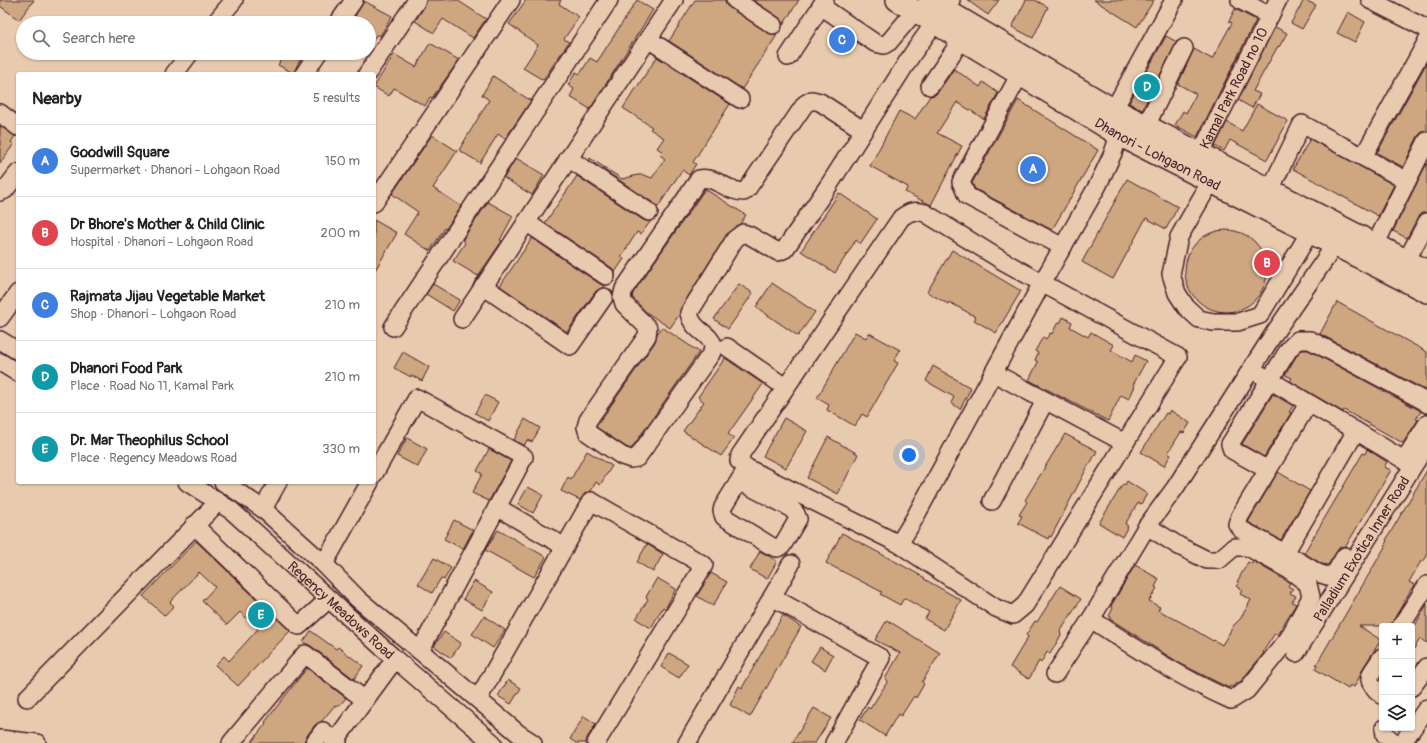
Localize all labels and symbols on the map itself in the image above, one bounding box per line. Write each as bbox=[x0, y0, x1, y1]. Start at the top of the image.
pin: C bbox=[829, 25, 855, 55]
street label: Kamal Park Road no 10 bbox=[1196, 25, 1272, 152]
pin: D bbox=[1134, 72, 1160, 102]
street label: Dhanori - Lohgaon Road bbox=[1092, 114, 1223, 194]
pin: A bbox=[1020, 154, 1046, 184]
pin: B bbox=[1254, 248, 1280, 278]
your location bbox=[899, 445, 919, 465]
street label: Palladium Exotica Inner Road bbox=[1310, 473, 1414, 625]
street label: Regency Meadows Road bbox=[284, 558, 398, 663]
pin: E bbox=[248, 600, 274, 630]

